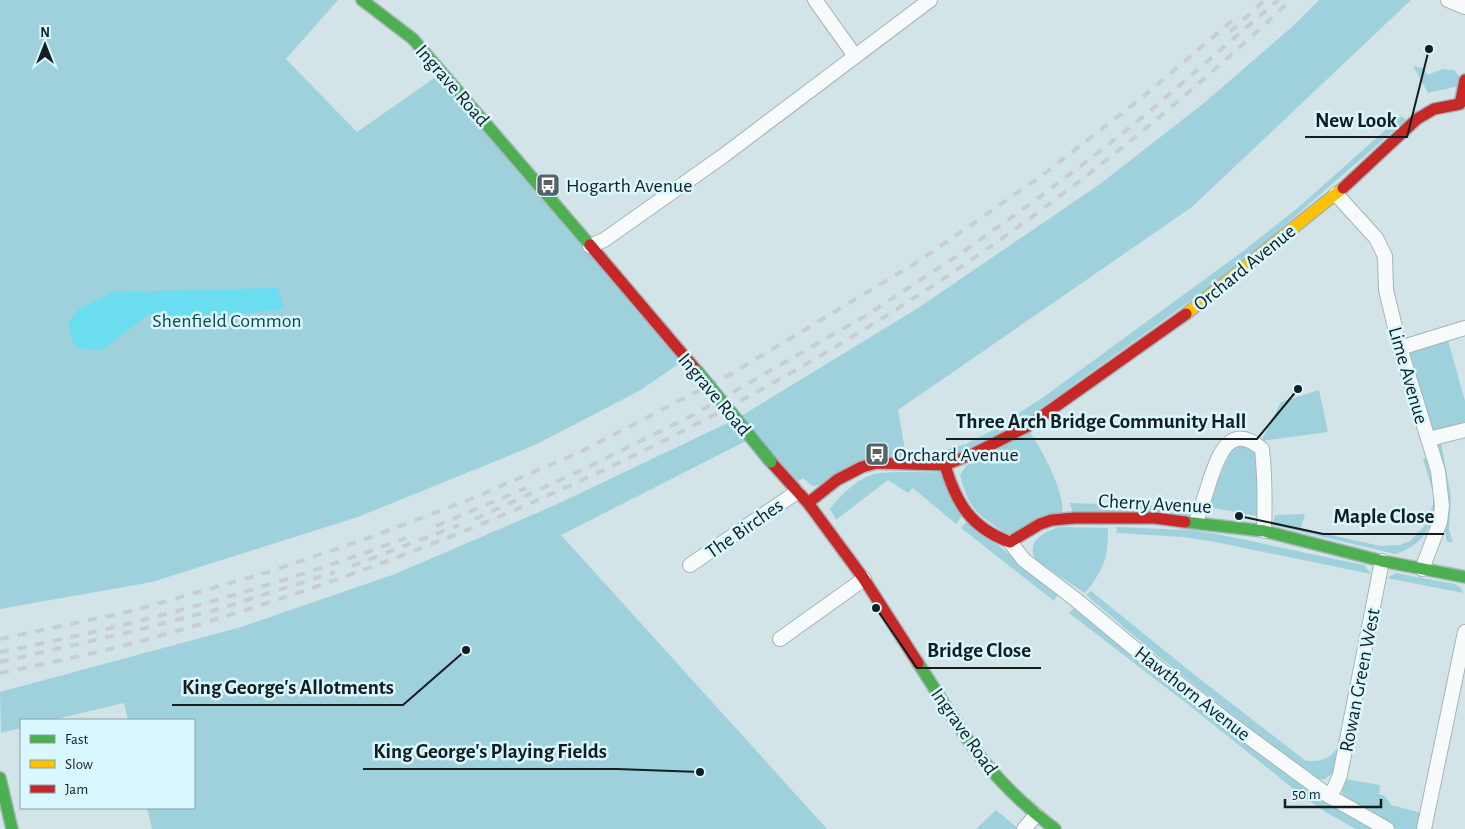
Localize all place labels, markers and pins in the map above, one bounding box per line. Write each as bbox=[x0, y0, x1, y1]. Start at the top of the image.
callout: New Look bbox=[1305, 101, 1407, 137]
bus stop icon: Hogarth Avenue bbox=[535, 172, 561, 198]
place label: Hogarth Avenue bbox=[566, 176, 692, 196]
callout: Three Arch Bridge Community Hall bbox=[946, 403, 1257, 439]
bus stop icon: Orchard Avenue bbox=[864, 441, 890, 467]
place label: Orchard Avenue bbox=[894, 445, 1019, 465]
callout: Maple Close bbox=[1323, 498, 1444, 534]
callout: Bridge Close bbox=[917, 632, 1041, 668]
callout: King George's Allotments bbox=[172, 669, 403, 705]
callout: King George's Playing Fields bbox=[363, 733, 617, 769]

